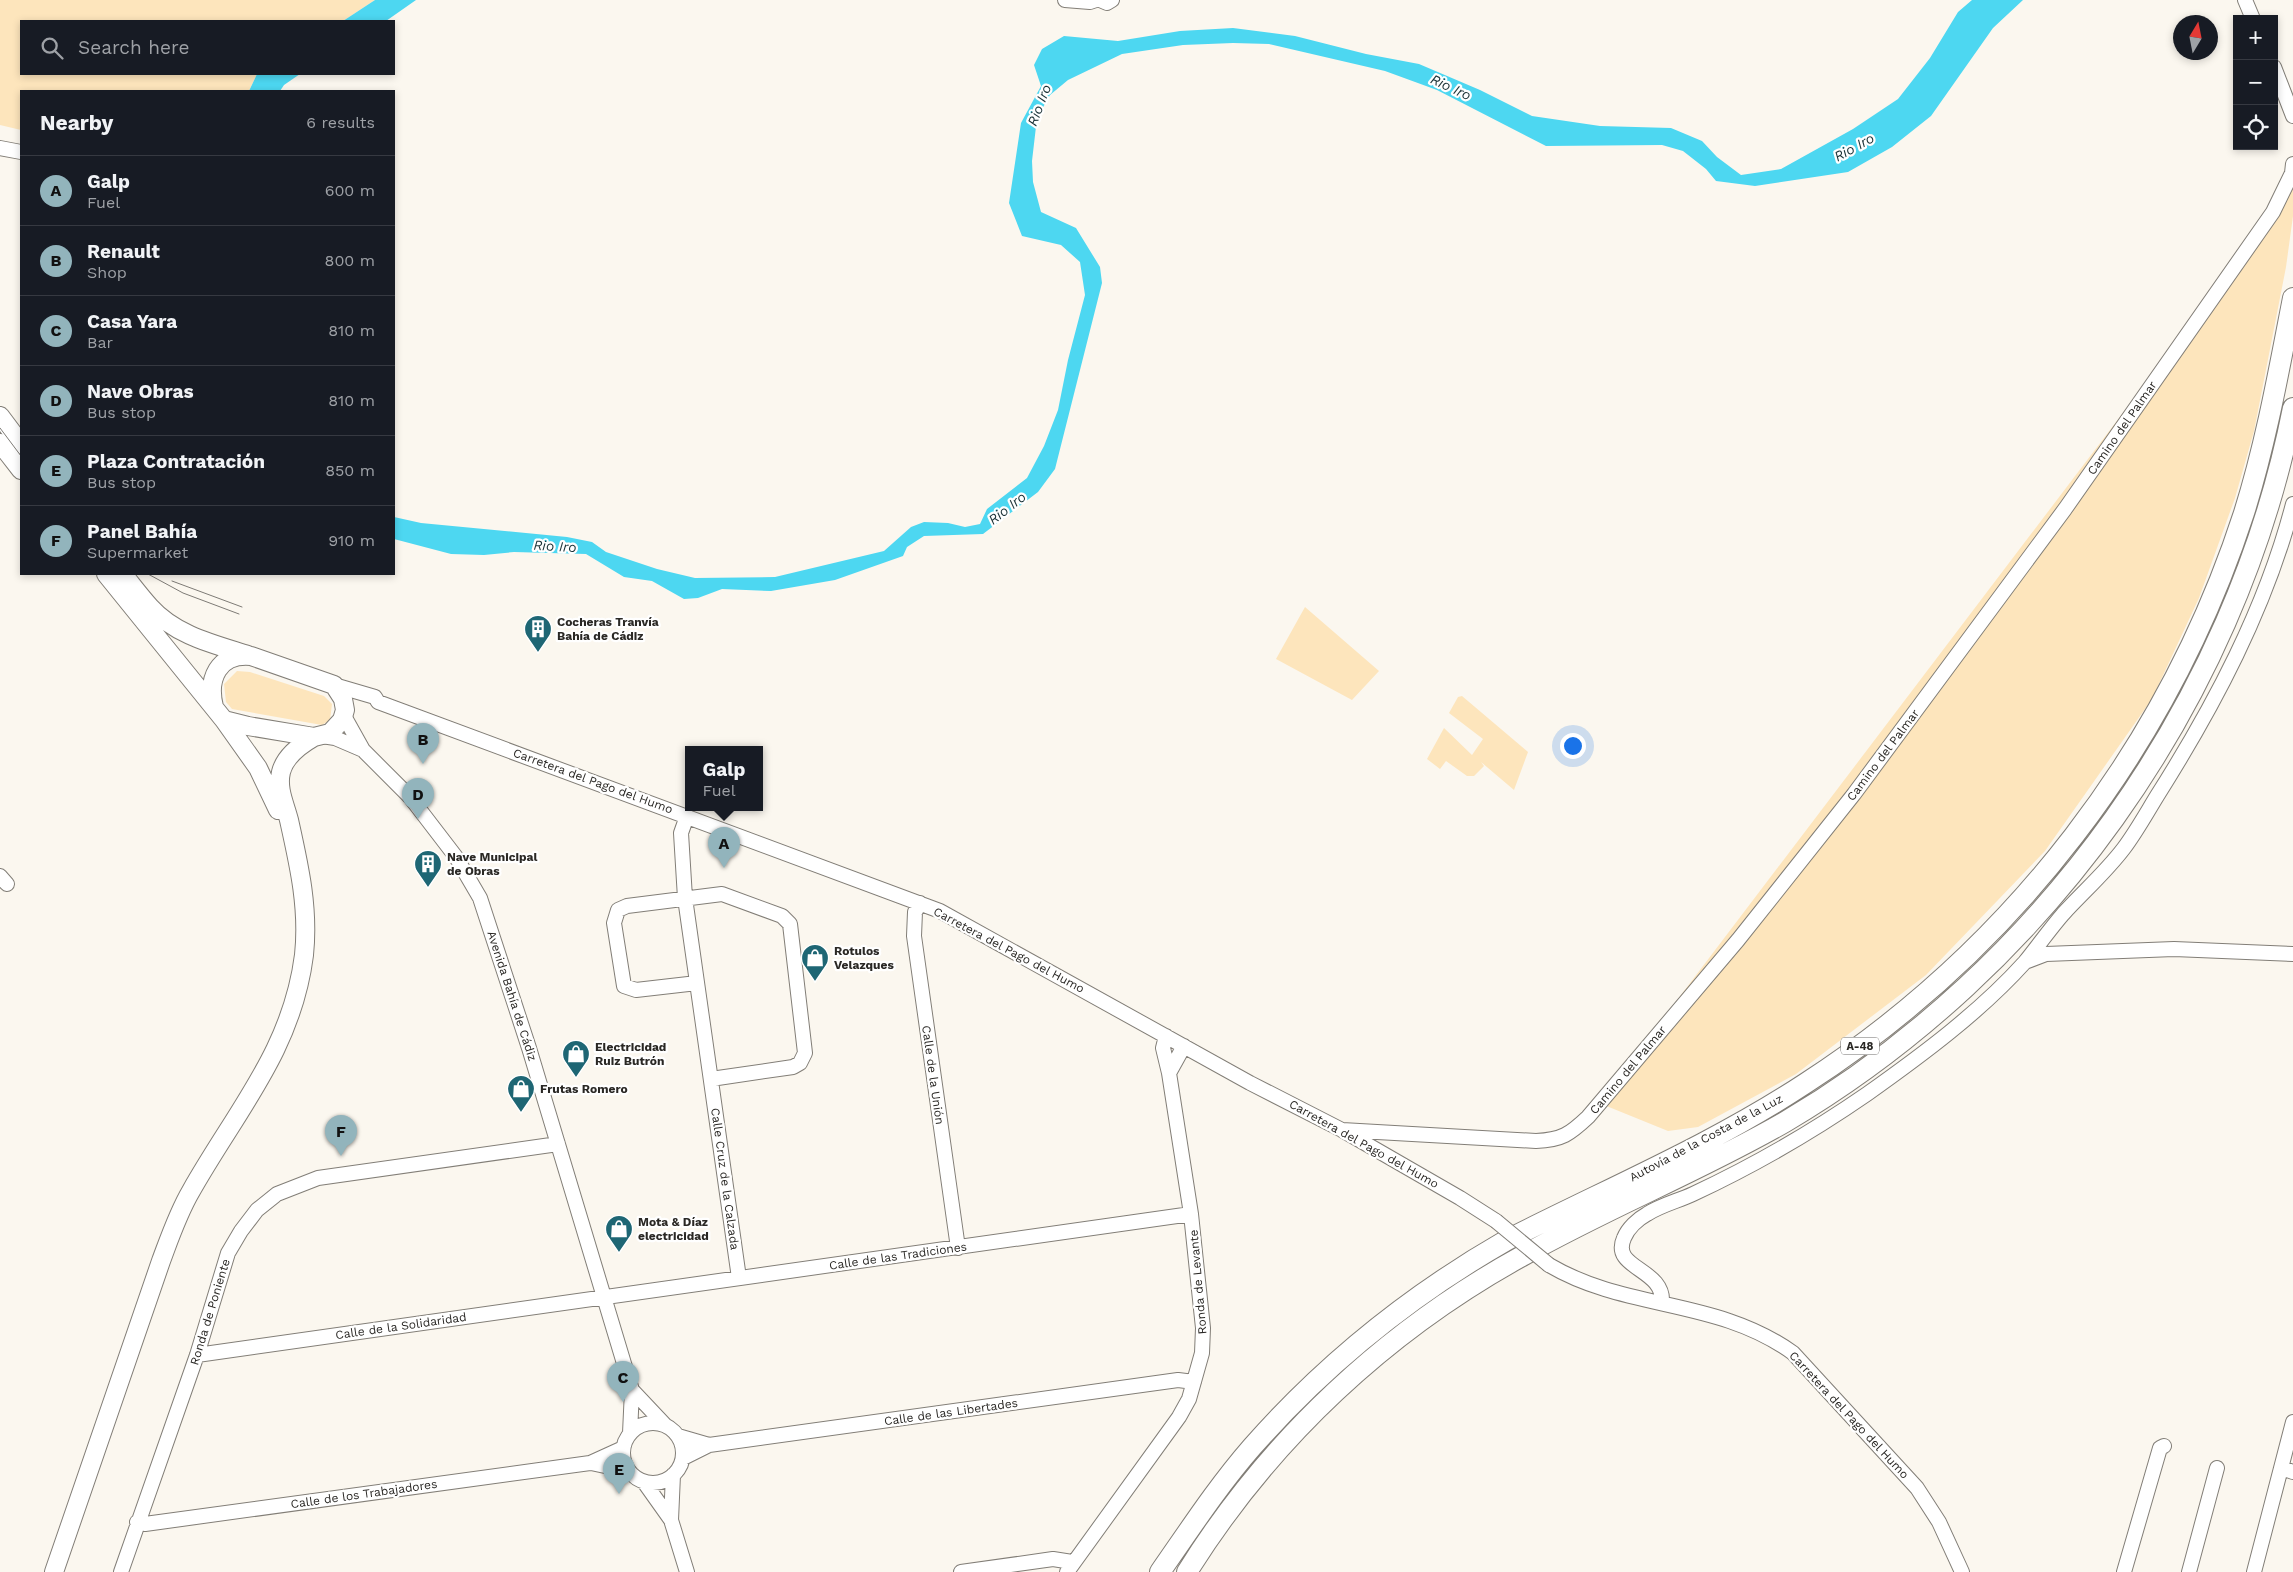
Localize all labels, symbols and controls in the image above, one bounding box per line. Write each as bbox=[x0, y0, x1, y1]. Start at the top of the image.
north arrow bbox=[2173, 15, 2218, 60]
map controls bbox=[2233, 15, 2278, 150]
button: + bbox=[2233, 15, 2278, 60]
search box bbox=[20, 20, 395, 75]
icon: search bbox=[38, 34, 66, 62]
text: Search here bbox=[78, 36, 189, 59]
button: − bbox=[2233, 60, 2278, 105]
water label: Rio Iro bbox=[1428, 71, 1474, 103]
water label: Rio Iro bbox=[1024, 82, 1054, 128]
button: locate bbox=[2233, 105, 2278, 150]
text: Nearby bbox=[40, 110, 113, 135]
text: 6 results bbox=[306, 113, 375, 132]
water label: Rio Iro bbox=[1831, 130, 1877, 164]
text: Galp bbox=[87, 170, 130, 193]
text: A bbox=[51, 181, 61, 200]
text: 600 m bbox=[325, 181, 375, 200]
text: Fuel bbox=[87, 193, 120, 212]
text: Renault bbox=[87, 240, 160, 263]
text: B bbox=[51, 251, 61, 270]
text: 800 m bbox=[325, 251, 375, 270]
text: Shop bbox=[87, 263, 127, 282]
text: Casa Yara bbox=[87, 310, 177, 333]
text: C bbox=[51, 321, 61, 340]
text: 810 m bbox=[328, 321, 375, 340]
text: Bar bbox=[87, 333, 113, 352]
street label: Camino del Palmar bbox=[2084, 378, 2160, 478]
text: Nave Obras bbox=[87, 380, 194, 403]
text: D bbox=[50, 391, 62, 410]
text: 810 m bbox=[328, 391, 375, 410]
text: Bus stop bbox=[87, 403, 156, 422]
text: Plaza Contratación bbox=[87, 450, 265, 473]
text: E bbox=[51, 461, 61, 480]
text: 850 m bbox=[325, 461, 375, 480]
text: Bus stop bbox=[87, 473, 156, 492]
water label: Rio Iro bbox=[985, 488, 1029, 528]
text: Panel Bahía bbox=[87, 520, 197, 543]
text: F bbox=[51, 531, 61, 550]
text: 910 m bbox=[328, 531, 375, 550]
water label: Rio Iro bbox=[533, 537, 577, 555]
text: Supermarket bbox=[87, 543, 188, 562]
building icon: Cocheras Tranvía Bahía de Cádiz bbox=[523, 614, 553, 653]
place label: Cocheras Tranvía Bahía de Cádiz bbox=[557, 615, 659, 643]
street label: Camino del Palmar bbox=[1844, 706, 1922, 804]
pin: B bbox=[407, 723, 439, 764]
your location bbox=[1560, 733, 1586, 759]
street label: Carretera del Pago del Humo bbox=[511, 746, 675, 816]
popup bbox=[685, 746, 763, 811]
text: Galp bbox=[703, 758, 745, 781]
pin: D bbox=[402, 778, 434, 819]
text: Fuel bbox=[703, 781, 736, 800]
pin: A bbox=[708, 827, 740, 868]
building icon: Nave Municipal de Obras bbox=[413, 849, 443, 888]
place label: Nave Municipal de Obras bbox=[447, 850, 538, 878]
street label: Carretera del Pago del Humo bbox=[931, 904, 1087, 996]
street label: Avenida Bahía de Cádiz bbox=[484, 929, 540, 1063]
shop icon: Rotulos Velazques bbox=[800, 943, 830, 982]
place label: Rotulos Velazques bbox=[834, 944, 894, 972]
street label: Camino del Palmar bbox=[1587, 1023, 1669, 1117]
street label: Calle de la Unión bbox=[919, 1025, 947, 1125]
road number: A-48 bbox=[1841, 1038, 1879, 1054]
shop icon: Electricidad Ruiz Butrón bbox=[561, 1039, 591, 1078]
place label: Electricidad Ruiz Butrón bbox=[595, 1040, 666, 1068]
shop icon: Frutas Romero bbox=[506, 1074, 536, 1113]
place label: Frutas Romero bbox=[540, 1082, 628, 1096]
street label: Autovía de la Costa de la Luz bbox=[1627, 1092, 1785, 1184]
street label: Carretera del Pago del Humo bbox=[1287, 1097, 1441, 1191]
street label: Calle Cruz de la Calzada bbox=[708, 1107, 742, 1251]
pin: F bbox=[325, 1115, 357, 1156]
shop icon: Mota & Díaz electricidad bbox=[604, 1214, 634, 1253]
place label: Mota & Díaz electricidad bbox=[638, 1215, 709, 1243]
street label: Ronda de Levante bbox=[1186, 1229, 1210, 1335]
street label: Calle de las Tradiciones bbox=[828, 1239, 968, 1273]
street label: Ronda de Poniente bbox=[187, 1257, 233, 1367]
street label: Calle de la Solidaridad bbox=[335, 1310, 467, 1342]
street label: Carretera del Pago del Humo bbox=[1786, 1349, 1912, 1481]
pin: C bbox=[607, 1361, 639, 1402]
street label: Calle de las Libertades bbox=[883, 1396, 1019, 1428]
pin: E bbox=[603, 1453, 635, 1494]
street label: Calle de los Trabajadores bbox=[290, 1477, 438, 1511]

